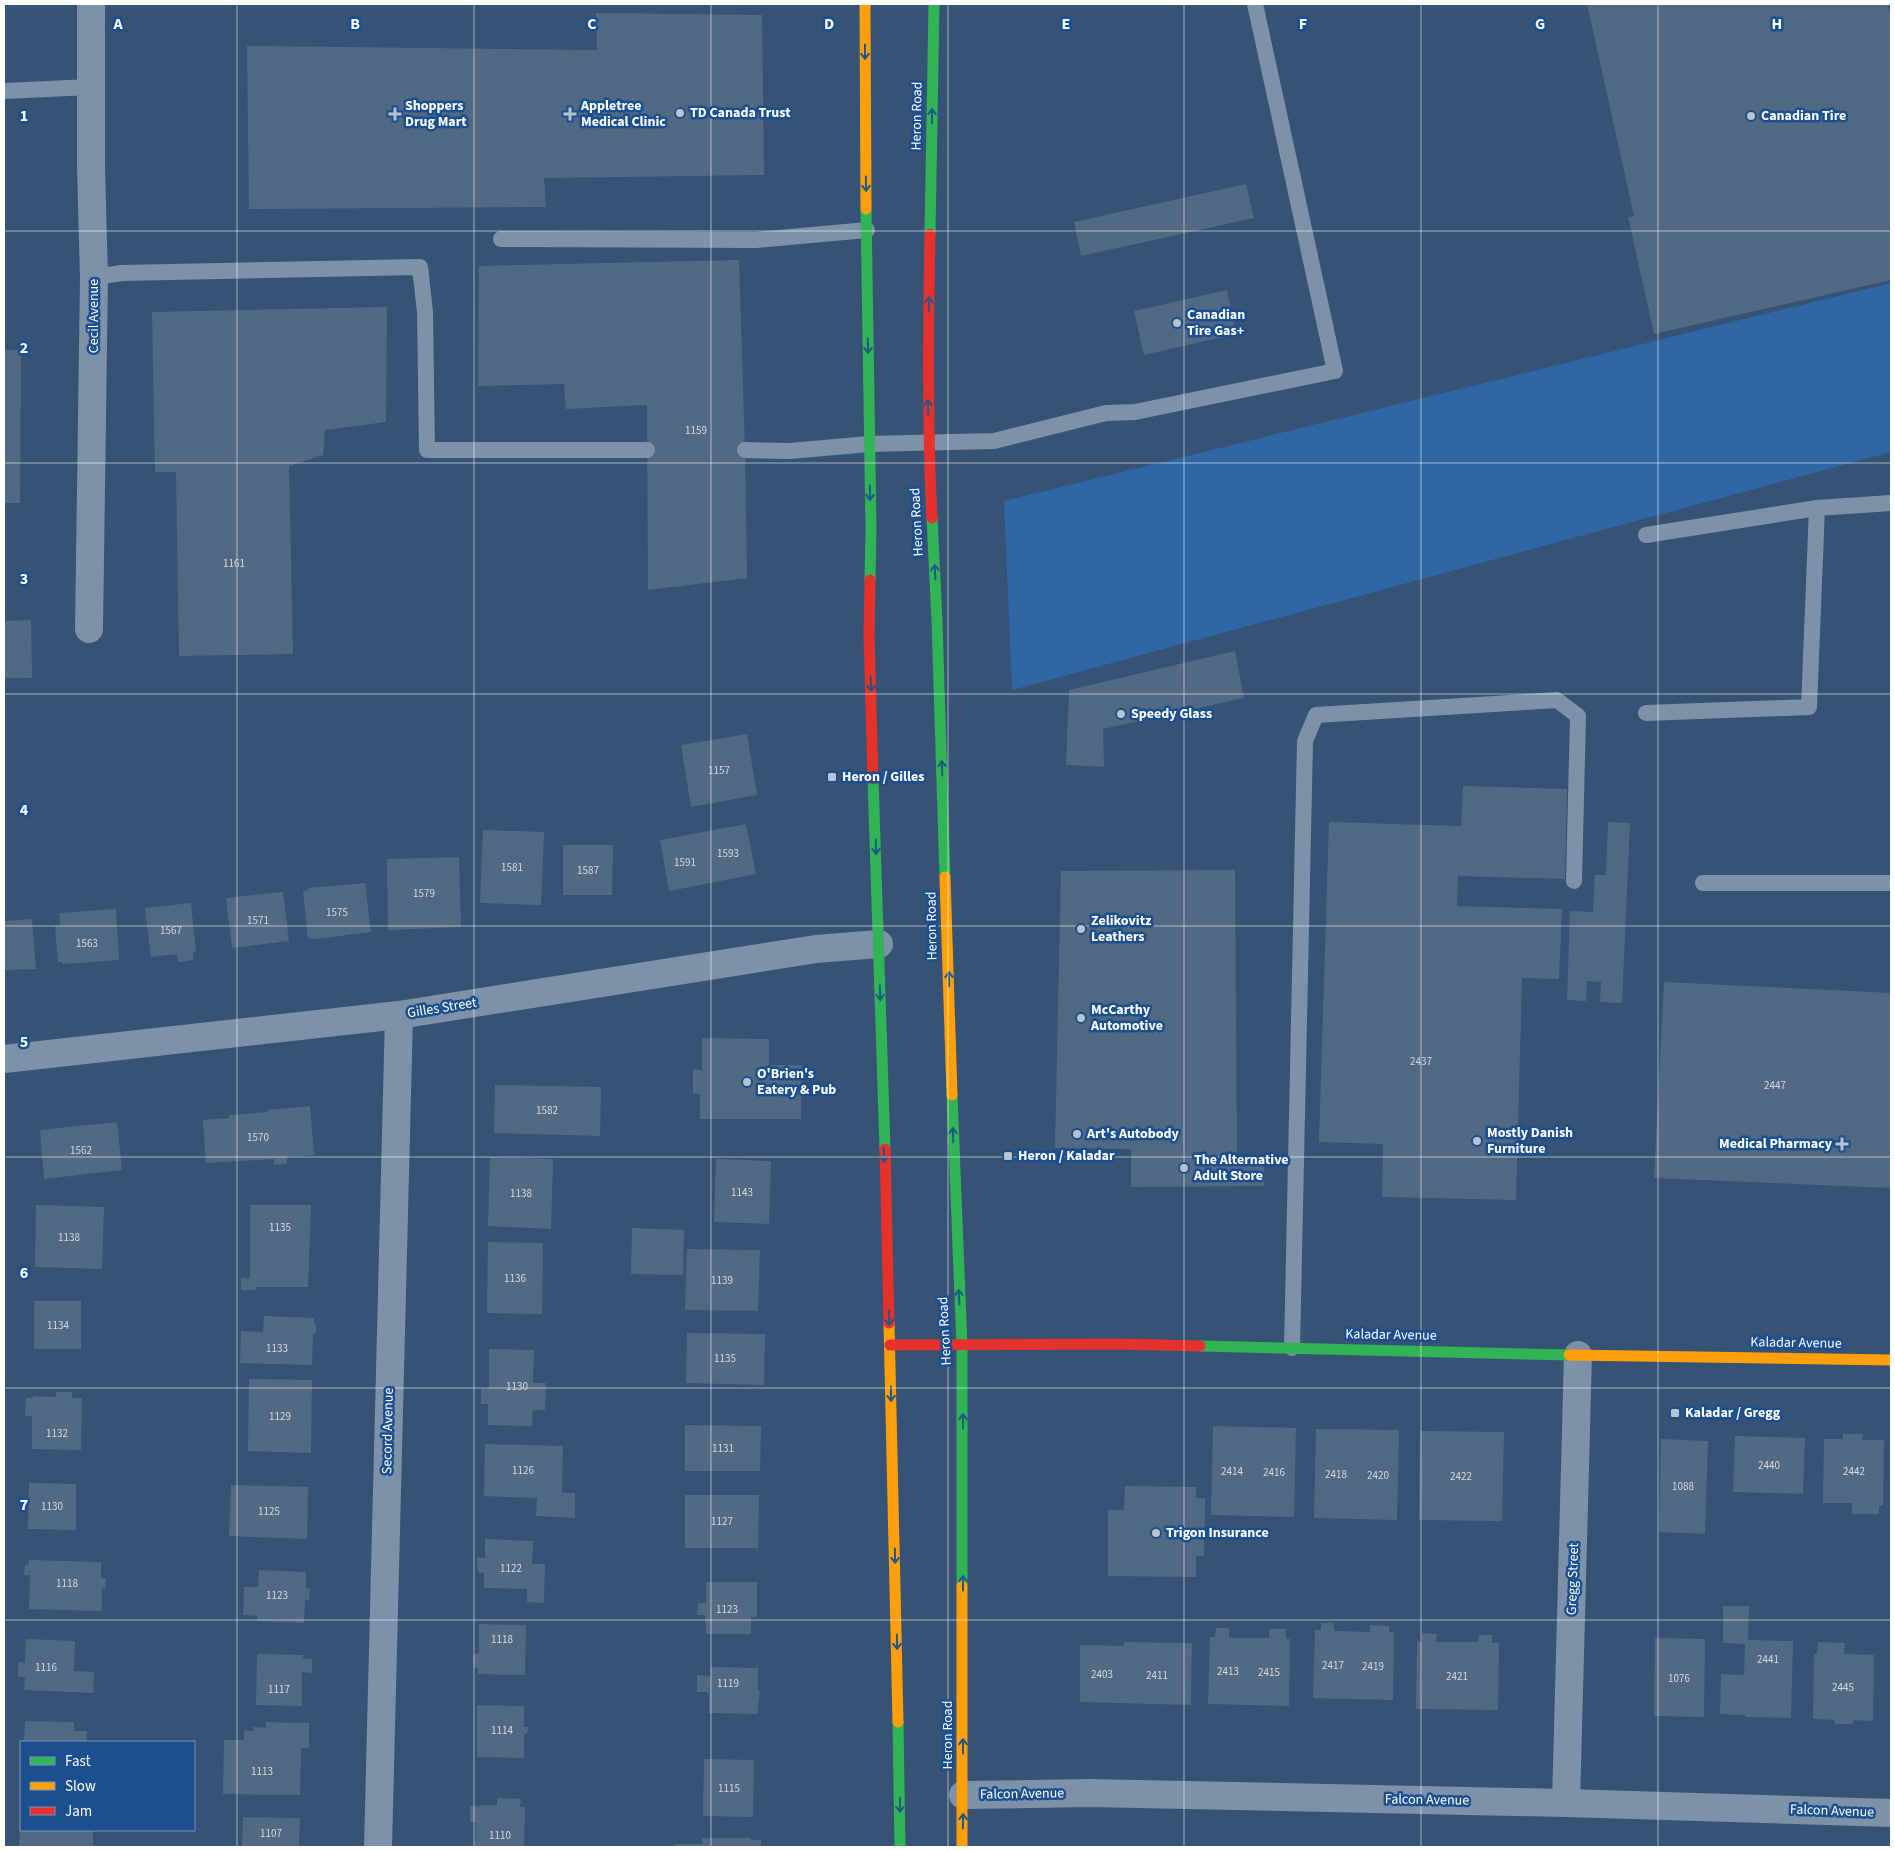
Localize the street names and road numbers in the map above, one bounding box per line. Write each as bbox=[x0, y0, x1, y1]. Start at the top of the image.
street label: Heron Road bbox=[906, 81, 928, 151]
street label: Cecil Avenue bbox=[84, 279, 104, 353]
street label: Heron Road bbox=[905, 487, 929, 557]
street label: Heron Road bbox=[921, 891, 943, 961]
street label: Gilles Street bbox=[406, 993, 478, 1023]
street label: Heron Road bbox=[933, 1296, 957, 1366]
street label: Kaladar Avenue bbox=[1345, 1324, 1437, 1346]
street label: Kaladar Avenue bbox=[1750, 1332, 1842, 1354]
street label: Secord Avenue bbox=[377, 1388, 399, 1474]
street label: Gregg Street bbox=[1562, 1542, 1584, 1615]
street label: Heron Road bbox=[938, 1701, 958, 1769]
street label: Falcon Avenue bbox=[980, 1783, 1064, 1805]
street label: Falcon Avenue bbox=[1385, 1789, 1469, 1811]
street label: Falcon Avenue bbox=[1789, 1800, 1875, 1822]

